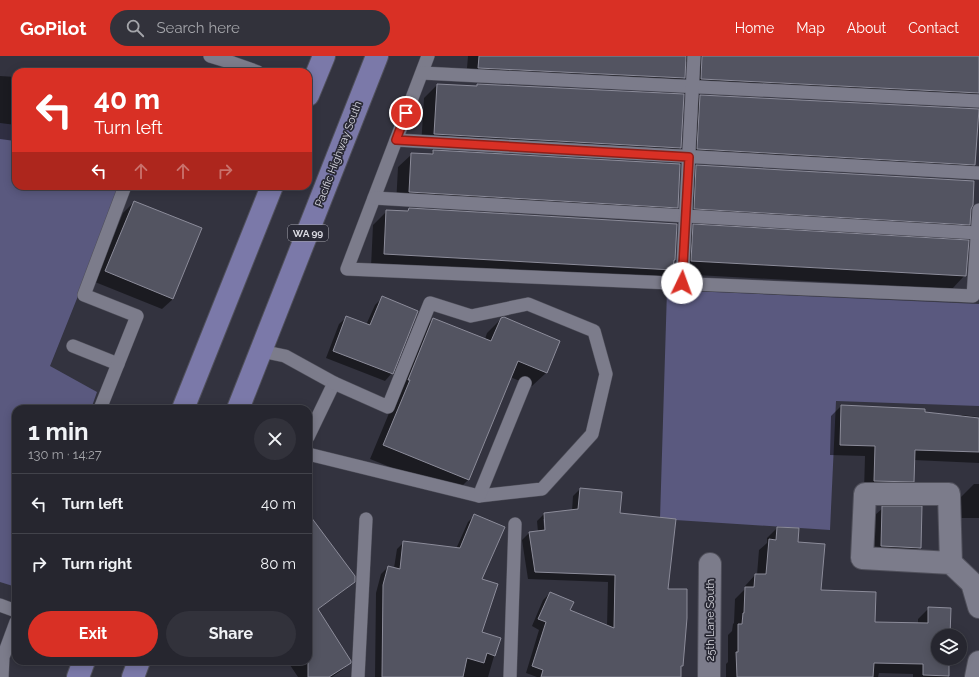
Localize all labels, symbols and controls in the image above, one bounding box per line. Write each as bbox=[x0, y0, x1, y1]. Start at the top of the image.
search box bbox=[110, 10, 390, 46]
text: GoPilot bbox=[20, 17, 86, 39]
icon: search bbox=[124, 17, 146, 39]
text: Search here bbox=[156, 19, 240, 37]
text: Home bbox=[735, 20, 774, 36]
text: Map bbox=[796, 20, 825, 36]
text: About bbox=[847, 20, 886, 36]
text: Contact bbox=[908, 20, 959, 36]
text: 40 m bbox=[94, 83, 160, 116]
icon: left bbox=[28, 84, 80, 136]
pin bbox=[389, 96, 423, 130]
street label: Pacific Highway South bbox=[312, 100, 365, 209]
icon: arrive bbox=[395, 102, 417, 124]
text: Turn left bbox=[94, 117, 163, 138]
icon: left bbox=[88, 160, 110, 182]
icon: ahead bbox=[130, 160, 152, 182]
icon: ahead bbox=[172, 160, 194, 182]
icon: right bbox=[214, 160, 236, 182]
road number: WA 99 bbox=[288, 225, 328, 241]
position arrow bbox=[661, 262, 703, 304]
text: 1 min bbox=[28, 417, 89, 446]
button: close bbox=[254, 418, 296, 460]
text: 130 m · 14:27 bbox=[28, 447, 102, 462]
icon: left bbox=[28, 493, 50, 515]
text: Turn left bbox=[62, 495, 123, 513]
text: 40 m bbox=[261, 495, 296, 513]
icon: right bbox=[28, 553, 50, 575]
text: Turn right bbox=[62, 555, 132, 573]
text: 80 m bbox=[260, 555, 296, 573]
street label: 25th Lane South bbox=[704, 579, 717, 661]
button: Exit bbox=[28, 611, 158, 657]
button: Share bbox=[166, 611, 296, 657]
map controls bbox=[931, 629, 967, 665]
button: layers bbox=[931, 629, 967, 665]

